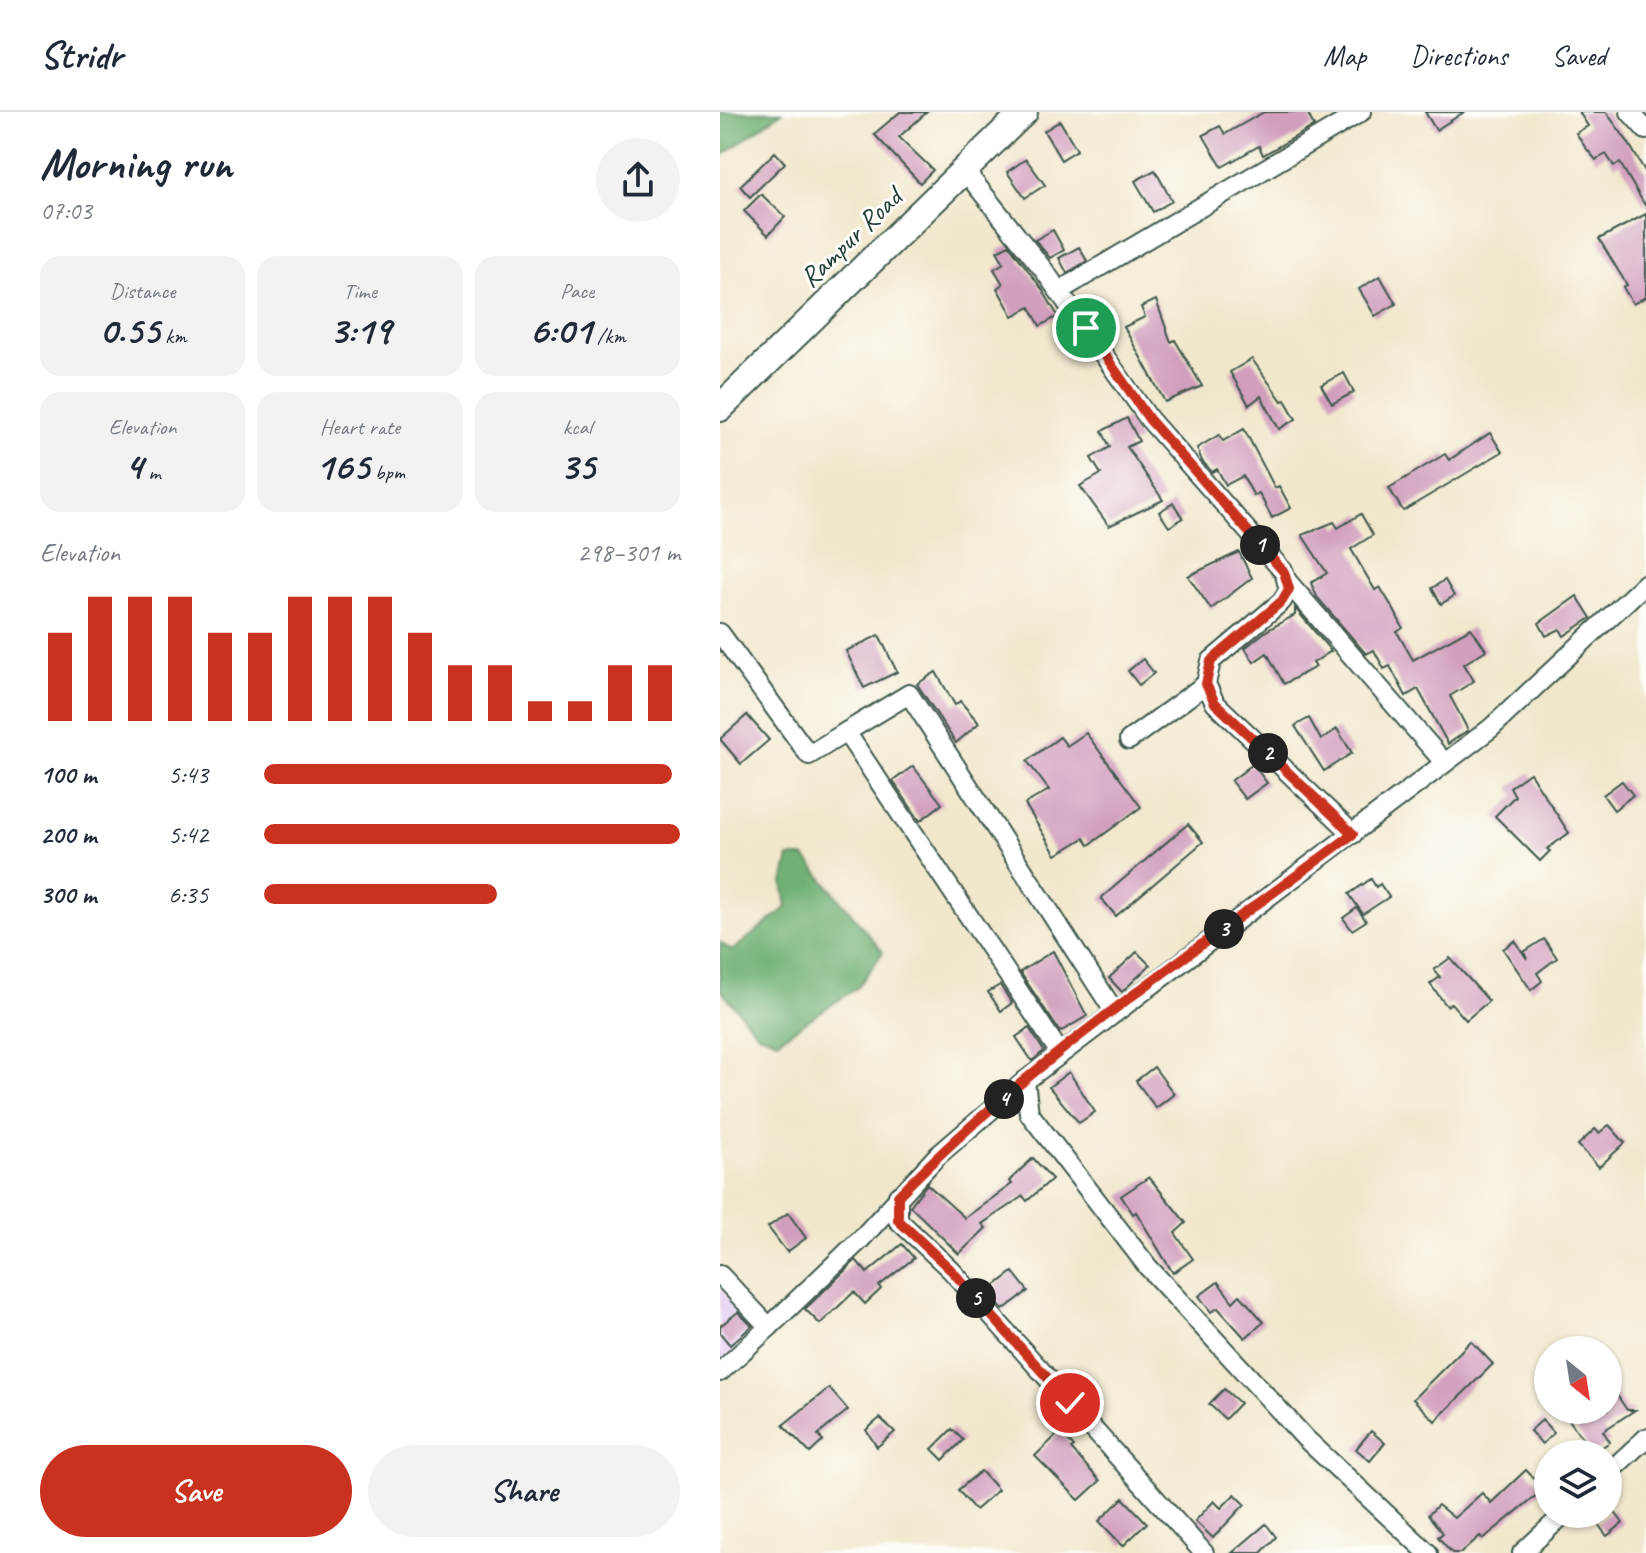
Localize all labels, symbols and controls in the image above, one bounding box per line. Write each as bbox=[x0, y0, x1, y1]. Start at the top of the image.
text: Stridr bbox=[40, 32, 122, 79]
text: Map bbox=[1323, 38, 1366, 73]
text: Directions bbox=[1410, 38, 1508, 73]
text: Saved bbox=[1552, 38, 1606, 73]
text: Morning run bbox=[40, 136, 232, 191]
button: share bbox=[596, 138, 680, 222]
street label: Rampur Road bbox=[792, 177, 912, 295]
text: 07:03 bbox=[40, 194, 92, 227]
text: Distance bbox=[110, 277, 175, 305]
text: Time bbox=[343, 277, 377, 305]
text: Pace bbox=[560, 277, 594, 305]
pin bbox=[1052, 294, 1120, 362]
text: 0.55 bbox=[99, 305, 160, 355]
text: 3:19 bbox=[329, 305, 391, 355]
text: 6:01 bbox=[529, 305, 592, 355]
icon: arrive bbox=[1064, 306, 1108, 350]
text: km bbox=[160, 322, 186, 350]
text: /km bbox=[592, 322, 626, 350]
text: Elevation bbox=[109, 413, 177, 441]
text: Heart rate bbox=[320, 413, 400, 441]
text: kcal bbox=[563, 413, 592, 441]
text: 4 bbox=[125, 441, 143, 491]
text: 165 bbox=[315, 441, 369, 491]
text: 35 bbox=[560, 441, 595, 491]
text: m bbox=[143, 458, 160, 486]
text: bpm bbox=[369, 458, 405, 486]
pin: 1 bbox=[1240, 525, 1280, 565]
text: 1 bbox=[1255, 531, 1265, 559]
text: Elevation bbox=[40, 536, 120, 569]
text: 298–301 m bbox=[577, 536, 680, 569]
pin: 2 bbox=[1248, 733, 1288, 773]
text: 2 bbox=[1263, 739, 1273, 767]
text: 100 m bbox=[40, 758, 96, 791]
text: 5:43 bbox=[168, 758, 208, 791]
text: 200 m bbox=[40, 818, 96, 851]
text: 5:42 bbox=[168, 818, 208, 851]
text: 300 m bbox=[40, 878, 96, 911]
text: 6:35 bbox=[168, 878, 208, 911]
pin: 3 bbox=[1204, 909, 1244, 949]
text: 3 bbox=[1219, 915, 1229, 943]
pin: 4 bbox=[984, 1079, 1024, 1119]
text: 4 bbox=[999, 1085, 1009, 1113]
pin: 5 bbox=[956, 1278, 996, 1318]
text: 5 bbox=[971, 1284, 981, 1312]
north arrow bbox=[1534, 1336, 1622, 1424]
map controls bbox=[1534, 1336, 1622, 1528]
pin bbox=[1036, 1369, 1104, 1437]
icon: check bbox=[1048, 1381, 1092, 1425]
button: layers bbox=[1534, 1440, 1622, 1528]
button: Save bbox=[40, 1445, 352, 1537]
button: Share bbox=[368, 1445, 680, 1537]

